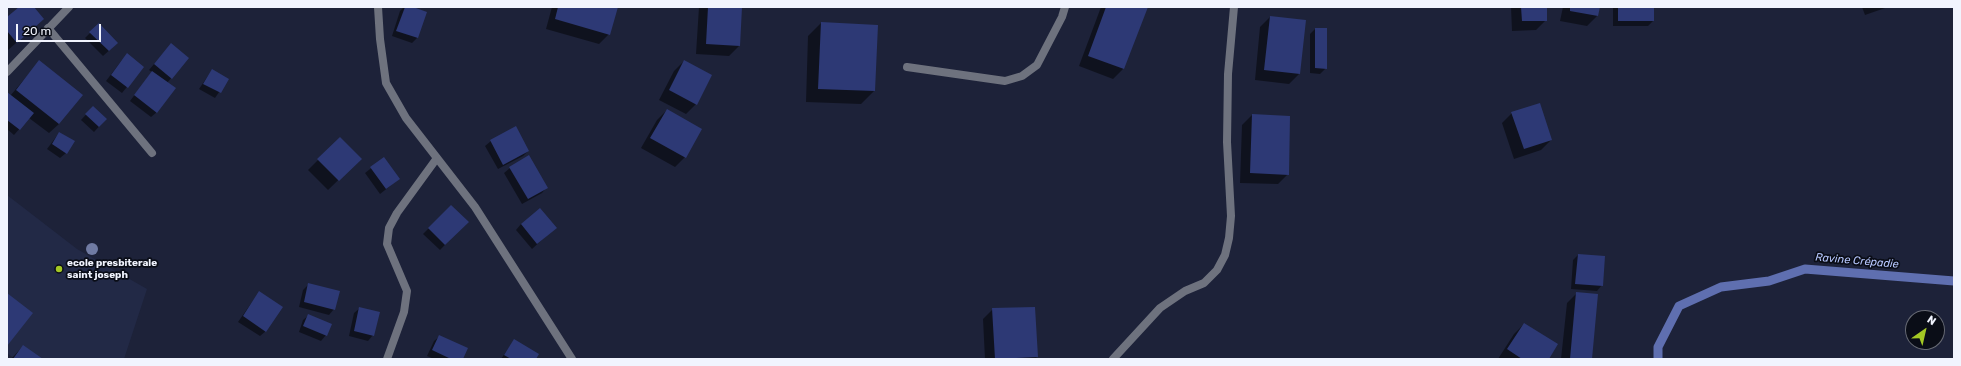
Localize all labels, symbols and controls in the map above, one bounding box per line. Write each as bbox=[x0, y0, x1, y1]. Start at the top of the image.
scale bar bbox=[18, 16, 103, 42]
text: 20 m bbox=[23, 24, 51, 38]
water label: Ravine Crépadie bbox=[1815, 251, 1899, 271]
place label: ecole presbiterale saint joseph bbox=[67, 257, 157, 280]
marker: ecole presbiterale saint joseph bbox=[54, 264, 64, 274]
north arrow bbox=[1905, 310, 1945, 350]
text: N bbox=[1925, 313, 1938, 328]

